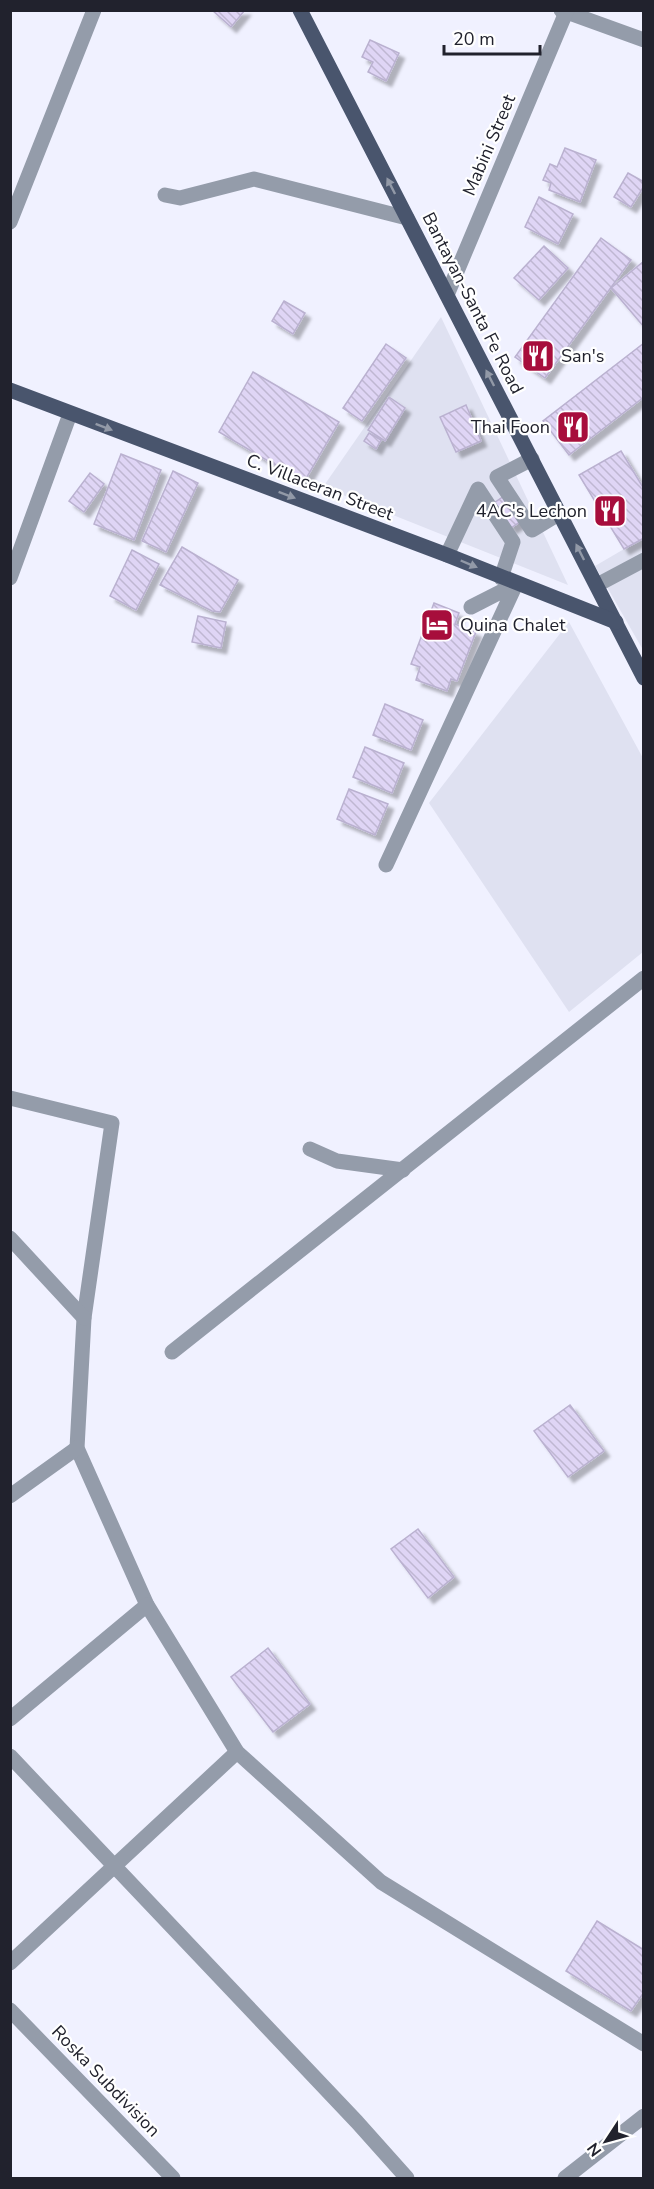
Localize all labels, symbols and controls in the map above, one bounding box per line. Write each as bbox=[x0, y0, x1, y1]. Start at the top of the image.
scale bar bbox=[444, 18, 540, 56]
text: 20 m bbox=[453, 27, 495, 51]
street label: Mabini Street bbox=[457, 90, 521, 199]
one-way arrow bbox=[386, 178, 396, 195]
street label: Bantayan-Santa Fe Road bbox=[417, 208, 529, 398]
restaurant icon: San's bbox=[520, 338, 556, 374]
place label: San's bbox=[561, 344, 604, 368]
one-way arrow bbox=[485, 370, 495, 387]
restaurant icon: Thai Foon bbox=[555, 409, 591, 445]
place label: Thai Foon bbox=[471, 415, 550, 439]
one-way arrow bbox=[95, 422, 113, 432]
street label: C. Villaceran Street bbox=[243, 448, 397, 526]
one-way arrow bbox=[278, 491, 296, 500]
restaurant icon: 4AC's Lechon bbox=[592, 493, 628, 529]
place label: 4AC's Lechon bbox=[476, 499, 587, 523]
one-way arrow bbox=[575, 543, 584, 560]
one-way arrow bbox=[460, 560, 478, 569]
hotel icon: Quina Chalet bbox=[419, 607, 455, 643]
place label: Quina Chalet bbox=[460, 613, 566, 637]
street label: Roska Subdivision bbox=[47, 2020, 165, 2142]
north arrow bbox=[576, 2111, 636, 2171]
text: N bbox=[582, 2138, 607, 2161]

